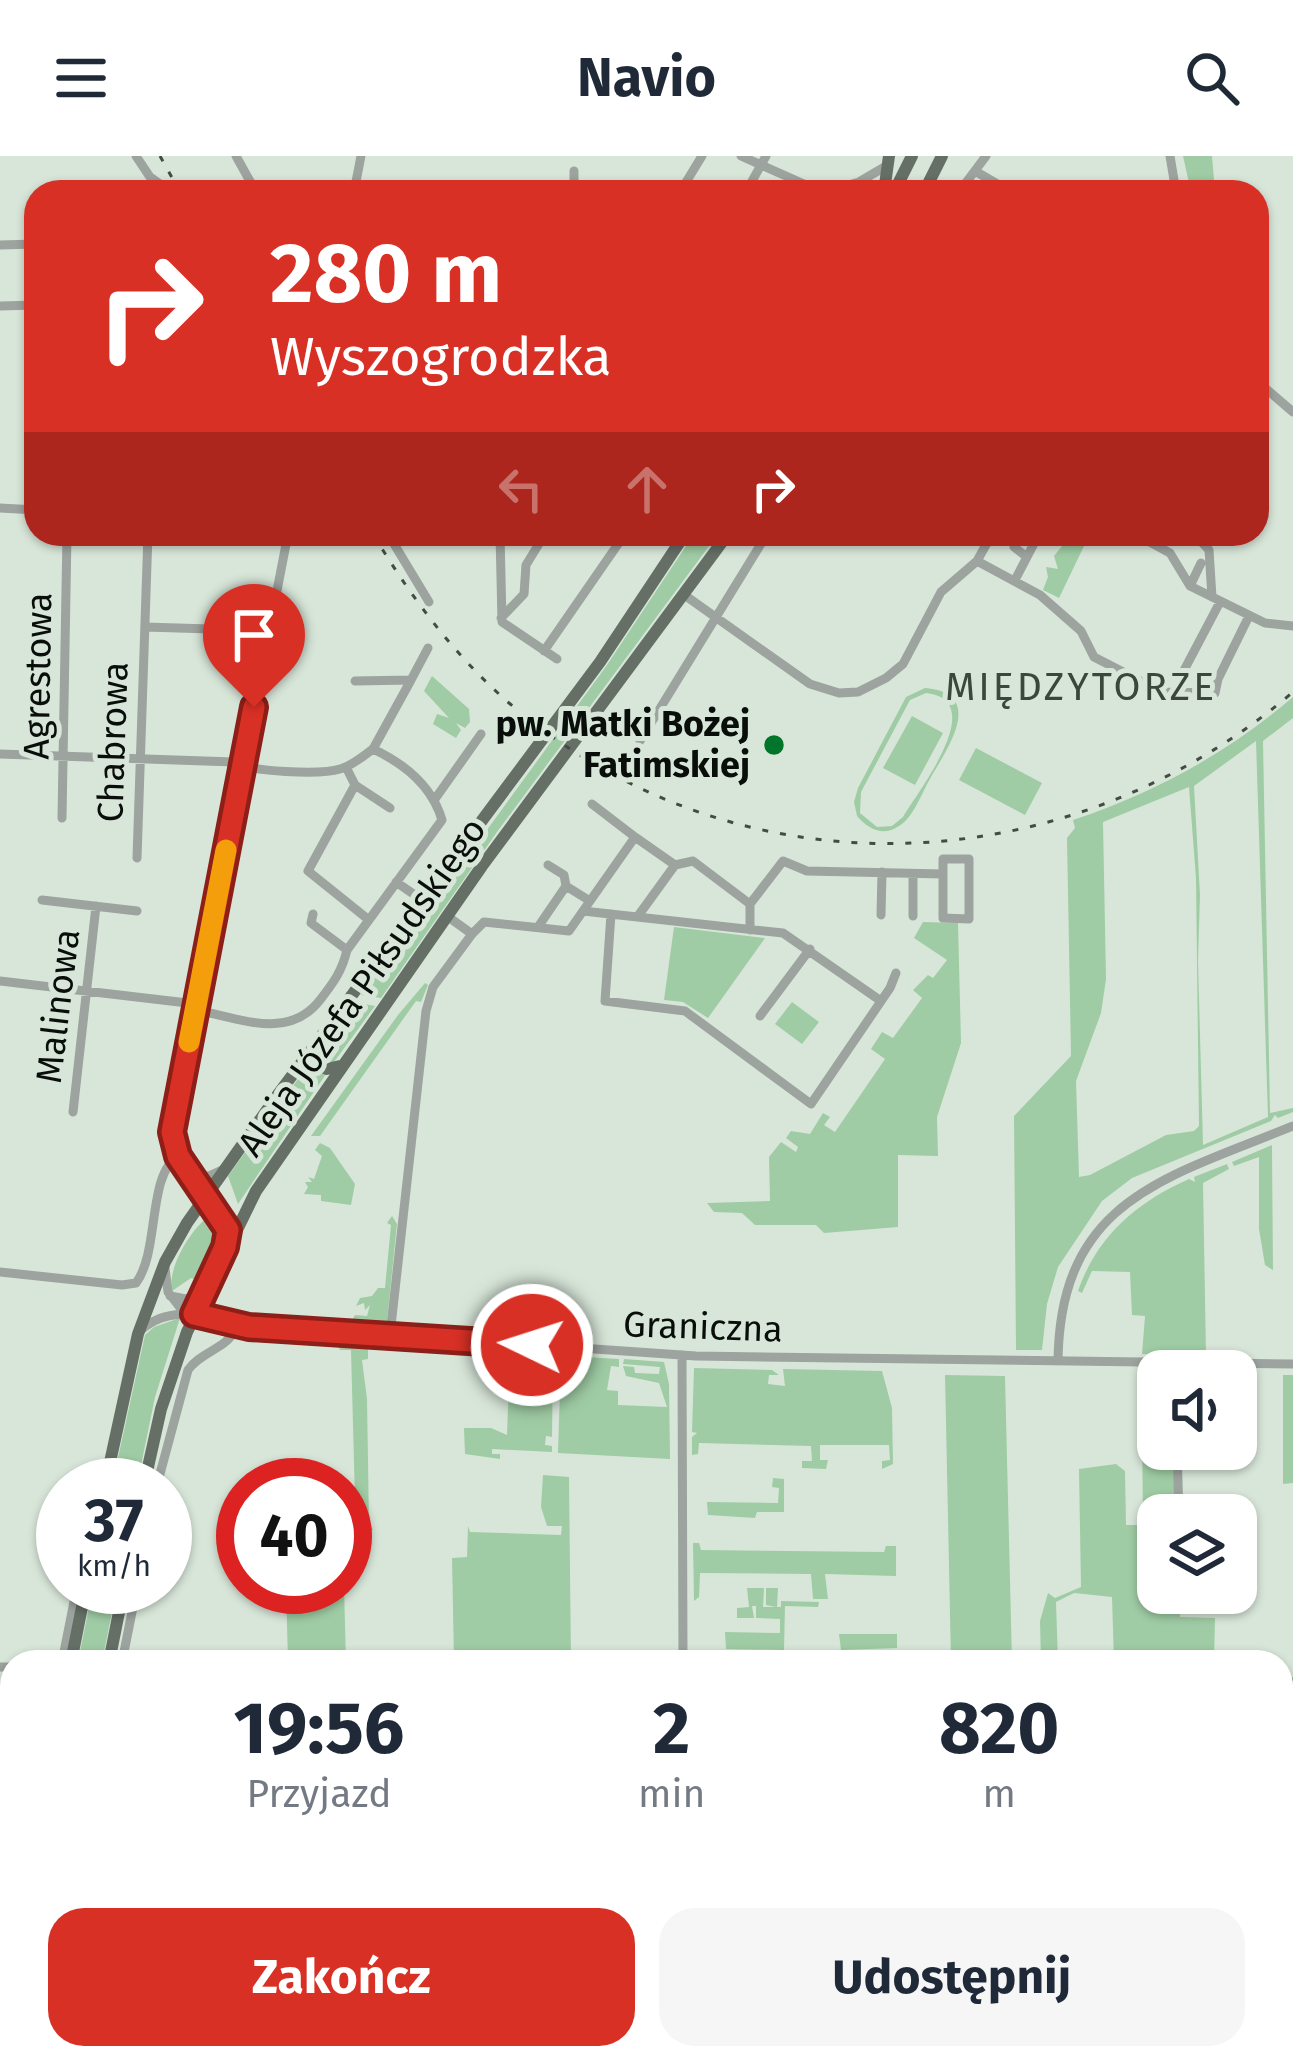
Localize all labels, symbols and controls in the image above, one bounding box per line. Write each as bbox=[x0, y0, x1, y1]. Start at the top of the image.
icon: menu bbox=[48, 45, 114, 111]
icon: search bbox=[1179, 45, 1245, 111]
text: Navio bbox=[577, 46, 716, 110]
text: 280 m bbox=[270, 223, 502, 324]
icon: right bbox=[72, 228, 228, 384]
text: Wyszogrodzka bbox=[270, 325, 612, 389]
icon: left bbox=[488, 456, 554, 522]
icon: ahead bbox=[614, 456, 680, 522]
icon: right bbox=[740, 456, 806, 522]
pin bbox=[203, 584, 305, 707]
street label: Agrestowa bbox=[15, 592, 61, 760]
icon: arrive bbox=[221, 602, 287, 668]
street label: Chabrowa bbox=[88, 661, 138, 823]
district label: MIĘDZYTORZE bbox=[945, 664, 1217, 710]
place label: pw. Matki Bożej Fatimskiej bbox=[496, 702, 750, 787]
marker: pw. Matki Bożej Fatimskiej bbox=[761, 732, 787, 758]
street label: Aleja Józefa Piłsudskiego bbox=[228, 809, 496, 1165]
street label: Malinowa bbox=[27, 926, 89, 1086]
position arrow bbox=[469, 1282, 595, 1408]
street label: Graniczna bbox=[622, 1302, 784, 1352]
map controls bbox=[1137, 1350, 1257, 1614]
button: sound bbox=[1137, 1350, 1257, 1470]
speed limit sign: 40 bbox=[216, 1458, 372, 1614]
text: 37 bbox=[85, 1485, 143, 1557]
button: layers bbox=[1137, 1494, 1257, 1614]
text: km/h bbox=[77, 1548, 151, 1584]
text: 19:56 bbox=[234, 1686, 404, 1772]
text: 2 bbox=[653, 1686, 690, 1772]
text: 820 bbox=[939, 1686, 1059, 1772]
text: Przyjazd bbox=[247, 1771, 392, 1817]
text: min bbox=[638, 1771, 705, 1817]
text: m bbox=[982, 1771, 1016, 1817]
button: Zakończ bbox=[48, 1908, 635, 2046]
button: Udostępnij bbox=[659, 1908, 1245, 2046]

